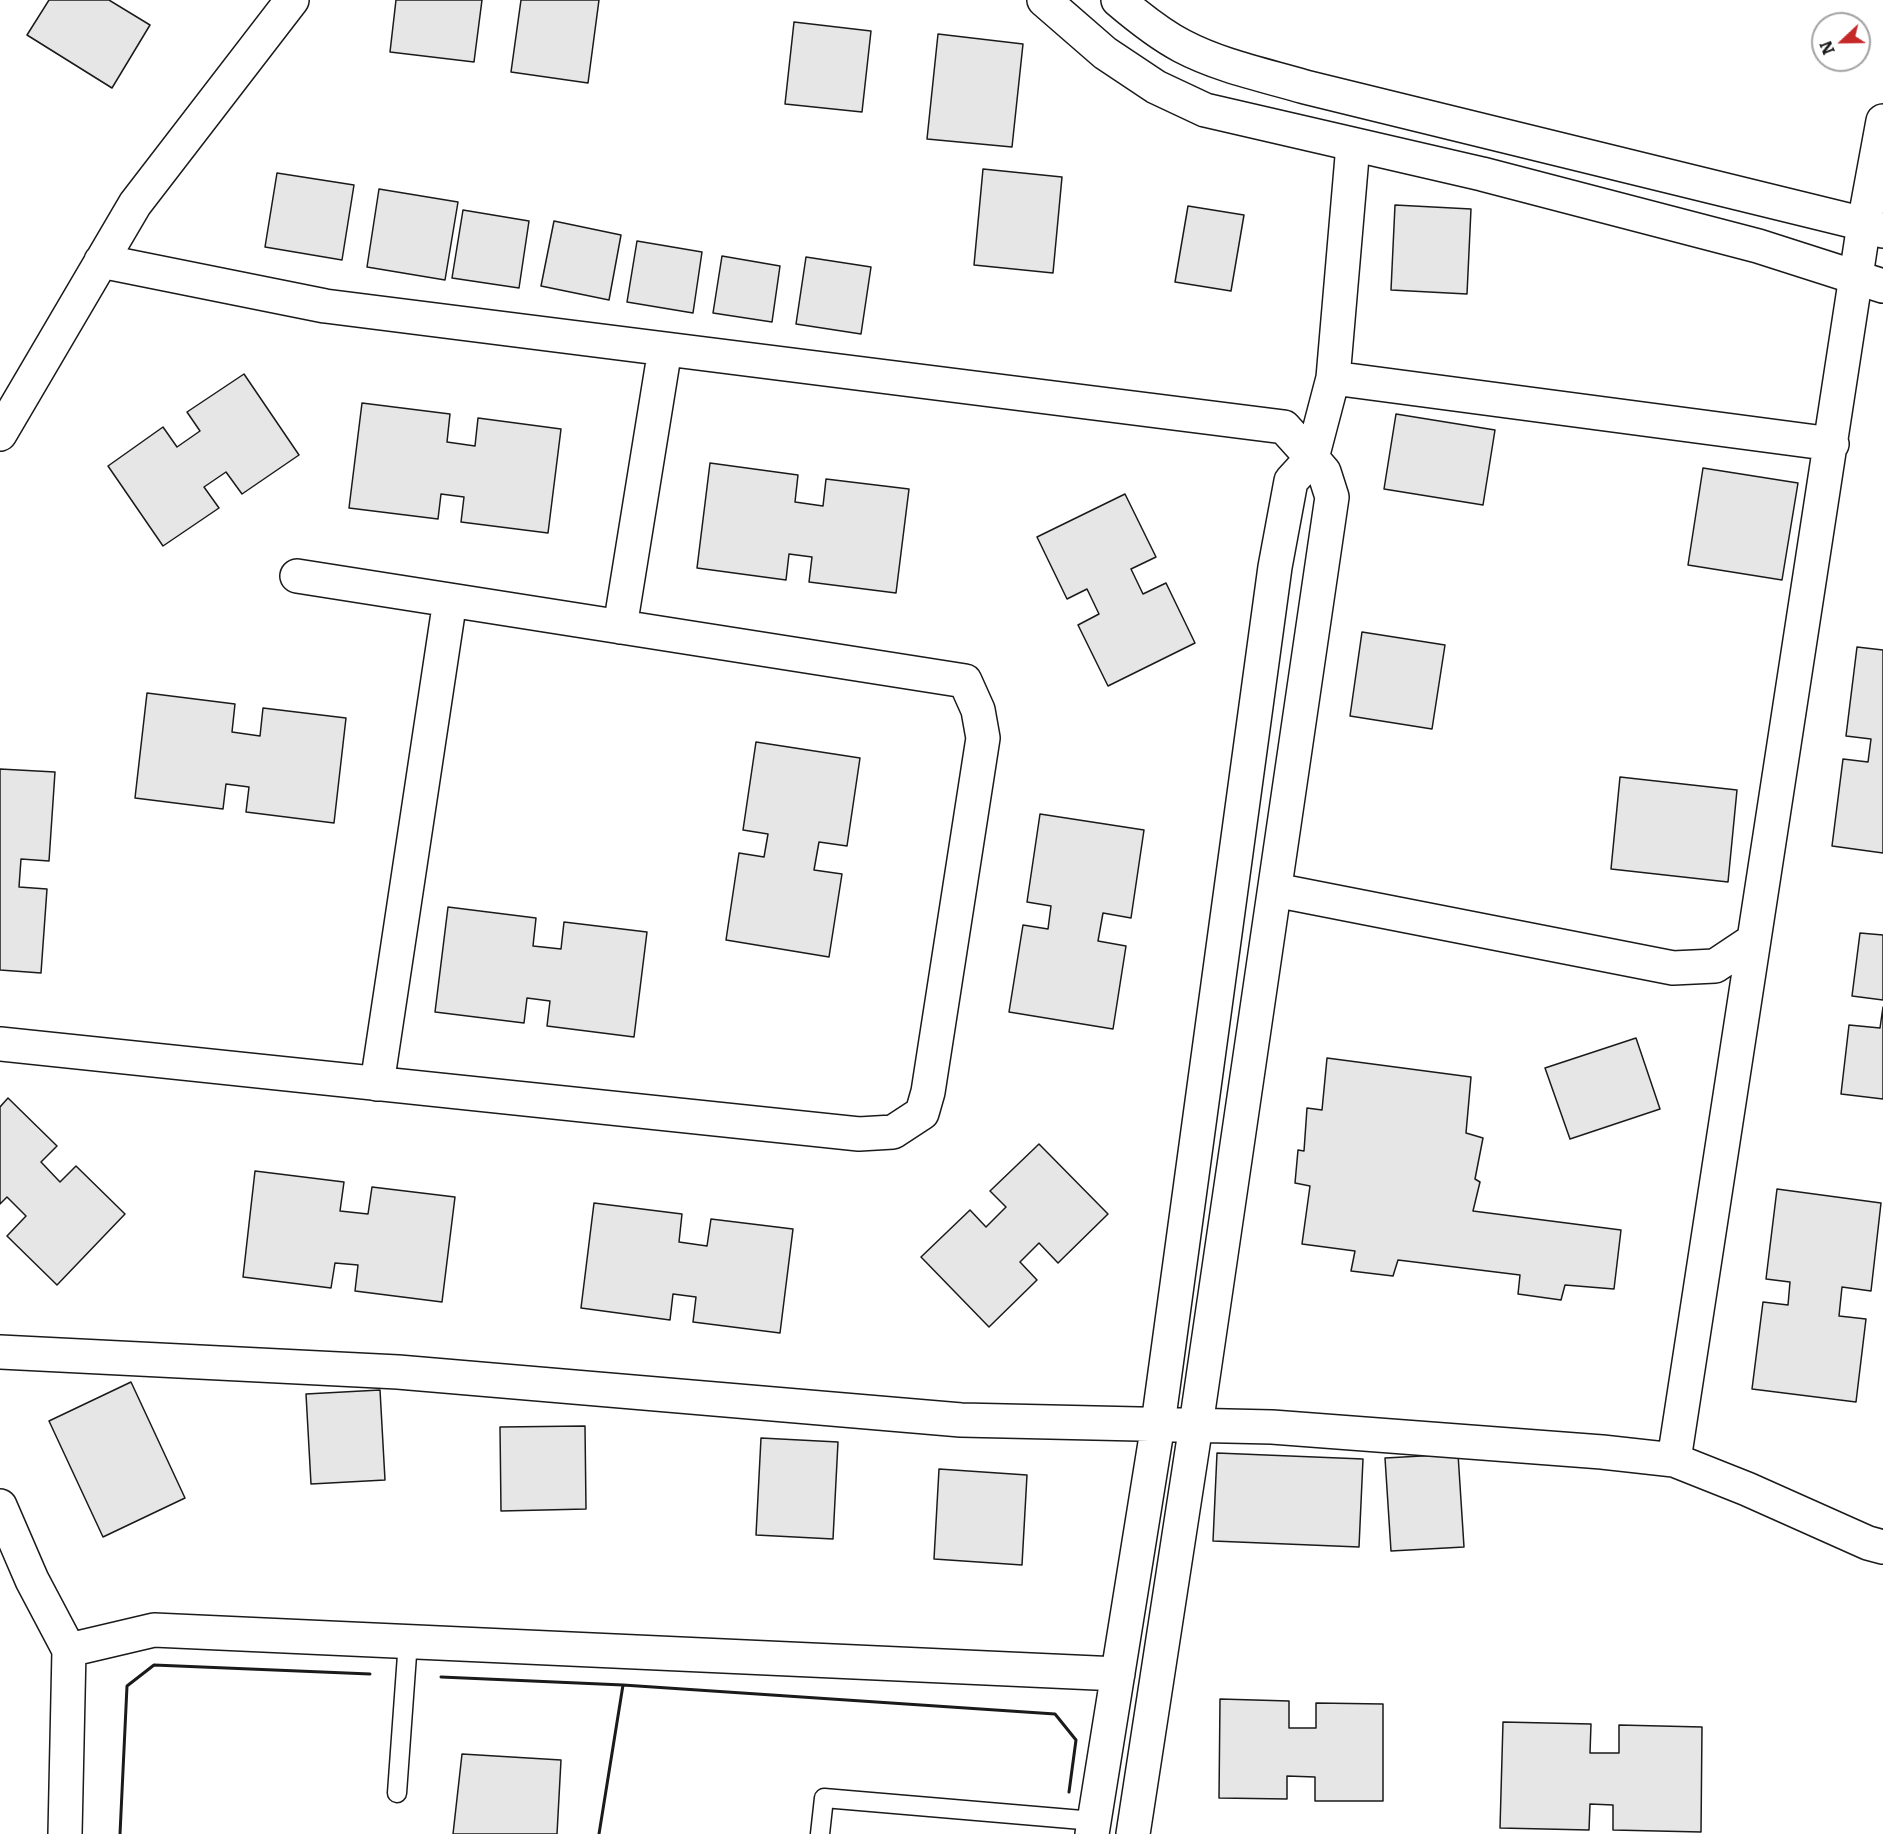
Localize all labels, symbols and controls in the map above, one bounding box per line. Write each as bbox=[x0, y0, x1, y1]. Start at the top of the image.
north arrow bbox=[1811, 12, 1871, 72]
text: N bbox=[1813, 37, 1840, 59]

